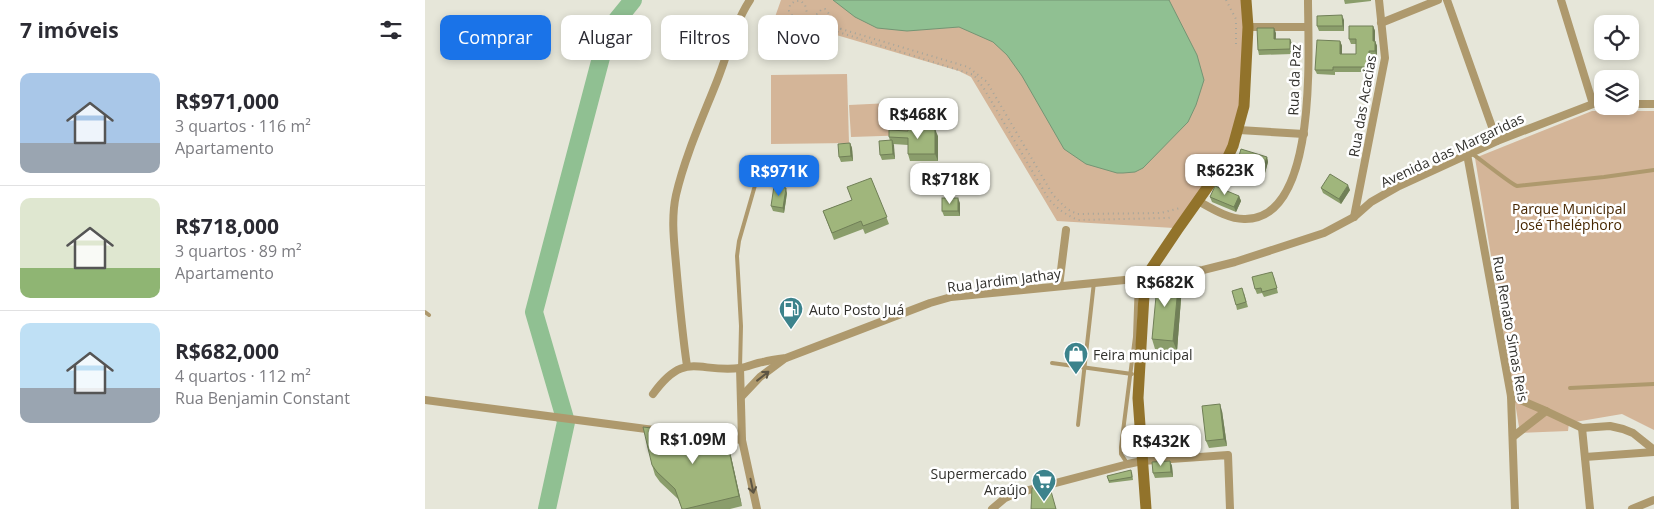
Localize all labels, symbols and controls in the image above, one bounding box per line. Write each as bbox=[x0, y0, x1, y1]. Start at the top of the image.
chip: Comprar bbox=[440, 15, 551, 60]
chip: Alugar bbox=[561, 15, 651, 60]
chip: Filtros bbox=[661, 15, 748, 60]
chip: Novo bbox=[758, 15, 838, 60]
map controls bbox=[1594, 15, 1639, 115]
button: locate bbox=[1594, 15, 1639, 60]
text: 7 imóveis bbox=[20, 16, 119, 44]
icon: filters bbox=[377, 16, 405, 44]
street label: Rua da Paz bbox=[1283, 44, 1305, 116]
street label: Rua das Acacias bbox=[1344, 53, 1380, 159]
button: layers bbox=[1594, 70, 1639, 115]
text: R$971,000 bbox=[175, 87, 279, 115]
icon: home bbox=[60, 93, 120, 153]
pin: R$468K bbox=[877, 98, 959, 140]
text: R$468K bbox=[889, 103, 947, 125]
street label: Avenida das Margaridas bbox=[1377, 108, 1527, 192]
text: 3 quartos · 116 m² bbox=[175, 115, 311, 137]
text: Apartamento bbox=[175, 137, 274, 159]
pin: R$971K bbox=[738, 154, 820, 197]
pin: R$623K bbox=[1184, 154, 1266, 196]
text: R$623K bbox=[1196, 159, 1254, 181]
text: R$971K bbox=[750, 160, 808, 182]
pin: R$718K bbox=[909, 162, 991, 205]
text: R$718K bbox=[921, 168, 979, 190]
park label: Parque Municipal José Theléphoro bbox=[1512, 199, 1626, 234]
text: R$718,000 bbox=[175, 212, 279, 240]
icon: home bbox=[60, 218, 120, 278]
text: 3 quartos · 89 m² bbox=[175, 240, 302, 262]
street label: Rua Renato Simas Reis bbox=[1489, 255, 1533, 404]
text: Apartamento bbox=[175, 262, 274, 284]
street label: Rua Jardim Jathay bbox=[946, 263, 1063, 296]
pin: R$682K bbox=[1124, 266, 1206, 308]
text: R$682K bbox=[1136, 271, 1194, 293]
fuel station icon: Auto Posto Juá bbox=[778, 296, 804, 330]
place label: Auto Posto Juá bbox=[809, 300, 904, 319]
text: R$682,000 bbox=[175, 337, 279, 365]
shop icon: Feira municipal bbox=[1063, 341, 1089, 375]
icon: home bbox=[60, 343, 120, 403]
place label: Feira municipal bbox=[1093, 345, 1193, 364]
text: 4 quartos · 112 m² bbox=[175, 365, 311, 387]
one-way arrow bbox=[756, 370, 769, 381]
text: Rua Benjamin Constant bbox=[175, 387, 350, 409]
pin: R$1.09M bbox=[647, 422, 739, 465]
pin: R$432K bbox=[1120, 424, 1202, 467]
text: R$1.09M bbox=[660, 428, 726, 450]
text: R$432K bbox=[1132, 430, 1190, 452]
place label: Supermercado Araújo bbox=[931, 464, 1027, 499]
supermarket icon: Supermercado Araújo bbox=[1031, 468, 1057, 502]
one-way arrow bbox=[748, 477, 757, 493]

